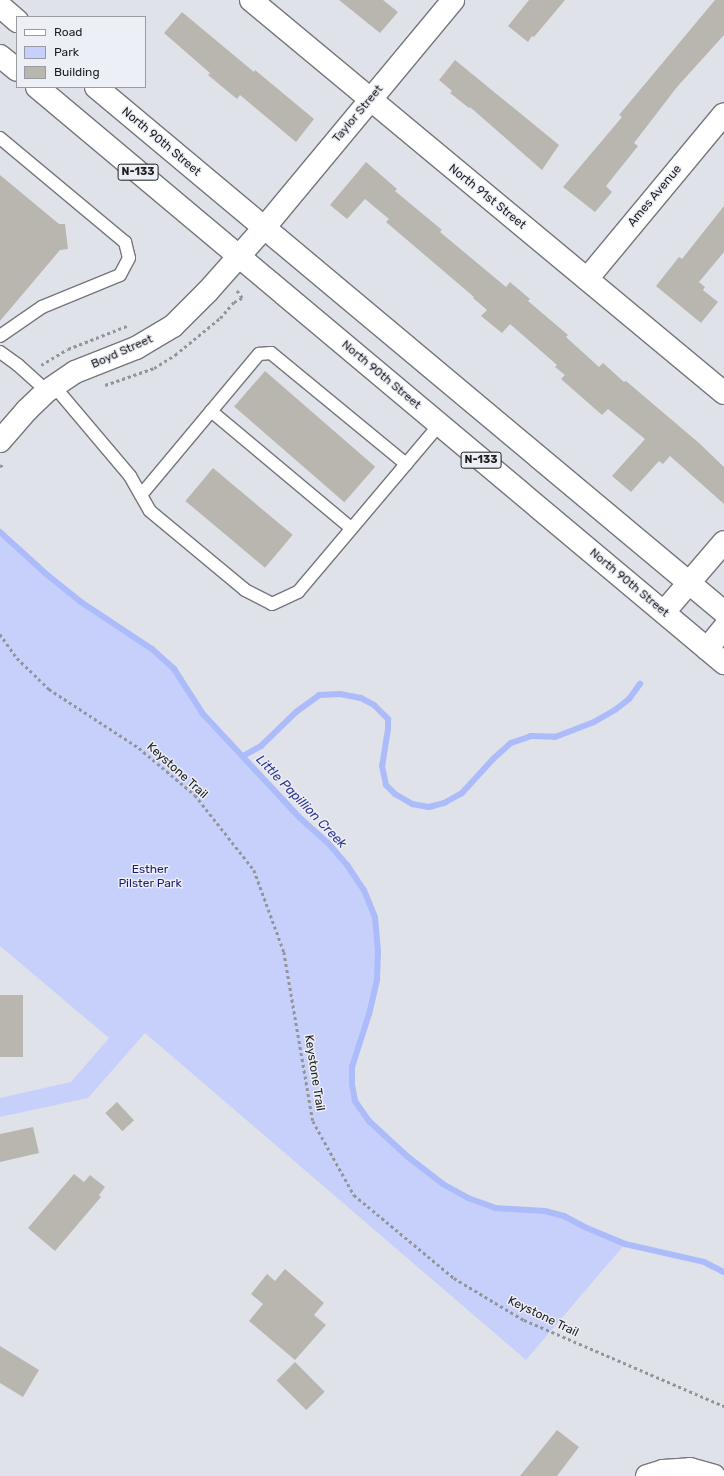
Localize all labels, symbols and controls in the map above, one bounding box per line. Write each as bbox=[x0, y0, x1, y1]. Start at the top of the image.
legend bbox=[16, 16, 146, 88]
text: Road bbox=[54, 25, 82, 39]
text: Park bbox=[54, 45, 79, 59]
text: Building bbox=[54, 65, 100, 79]
street label: Taylor Street bbox=[330, 82, 386, 146]
street label: North 90th Street bbox=[118, 105, 204, 179]
street label: North 91st Street bbox=[445, 161, 529, 233]
street label: Ames Avenue bbox=[625, 162, 685, 230]
road number: N-133 bbox=[117, 163, 159, 181]
street label: Boyd Street bbox=[89, 332, 155, 372]
street label: North 90th Street bbox=[338, 338, 424, 412]
road number: N-133 bbox=[460, 451, 502, 469]
street label: North 90th Street bbox=[586, 546, 672, 620]
street label: Keystone Trail bbox=[143, 740, 211, 802]
water label: Little Papillion Creek bbox=[252, 752, 350, 852]
park label: Esther Pilster Park bbox=[118, 863, 182, 891]
street label: Keystone Trail bbox=[301, 1034, 327, 1112]
street label: Keystone Trail bbox=[505, 1294, 581, 1340]

